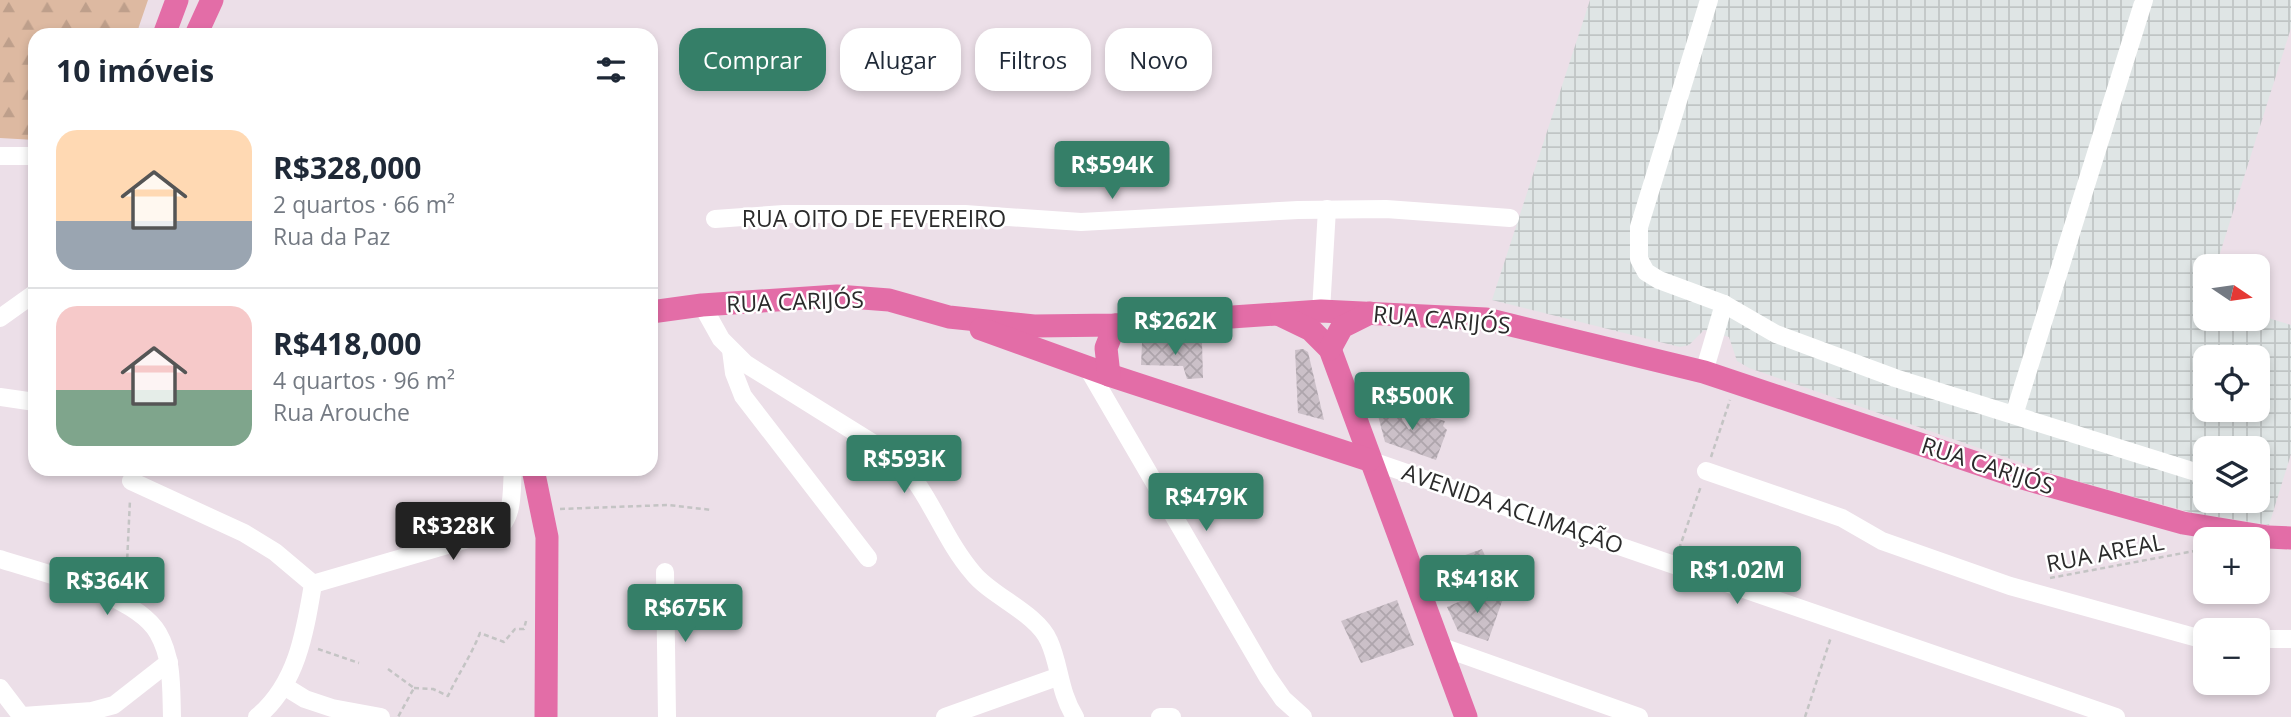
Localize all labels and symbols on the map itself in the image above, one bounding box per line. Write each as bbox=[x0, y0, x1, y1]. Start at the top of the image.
pin: R$594K bbox=[1055, 142, 1169, 201]
street label: RUA OITO DE FEVEREIRO bbox=[742, 202, 1006, 234]
north arrow bbox=[2193, 254, 2270, 331]
street label: RUA CARIJÓS bbox=[726, 283, 864, 319]
street label: RUA CARIJÓS bbox=[1372, 297, 1512, 341]
pin: R$262K bbox=[1118, 298, 1232, 357]
pin: R$500K bbox=[1355, 372, 1469, 432]
street label: RUA CARIJÓS bbox=[1918, 428, 2058, 502]
pin: R$593K bbox=[847, 435, 961, 495]
street label: AVENIDA ACLIMAÇÃO bbox=[1398, 455, 1628, 561]
pin: R$479K bbox=[1149, 474, 1263, 533]
pin: R$328K bbox=[396, 503, 510, 562]
street label: RUA AREAL bbox=[2043, 525, 2167, 579]
pin: R$1.02M bbox=[1672, 546, 1802, 606]
pin: R$418K bbox=[1420, 556, 1534, 615]
pin: R$364K bbox=[50, 558, 164, 617]
pin: R$675K bbox=[628, 584, 742, 644]

